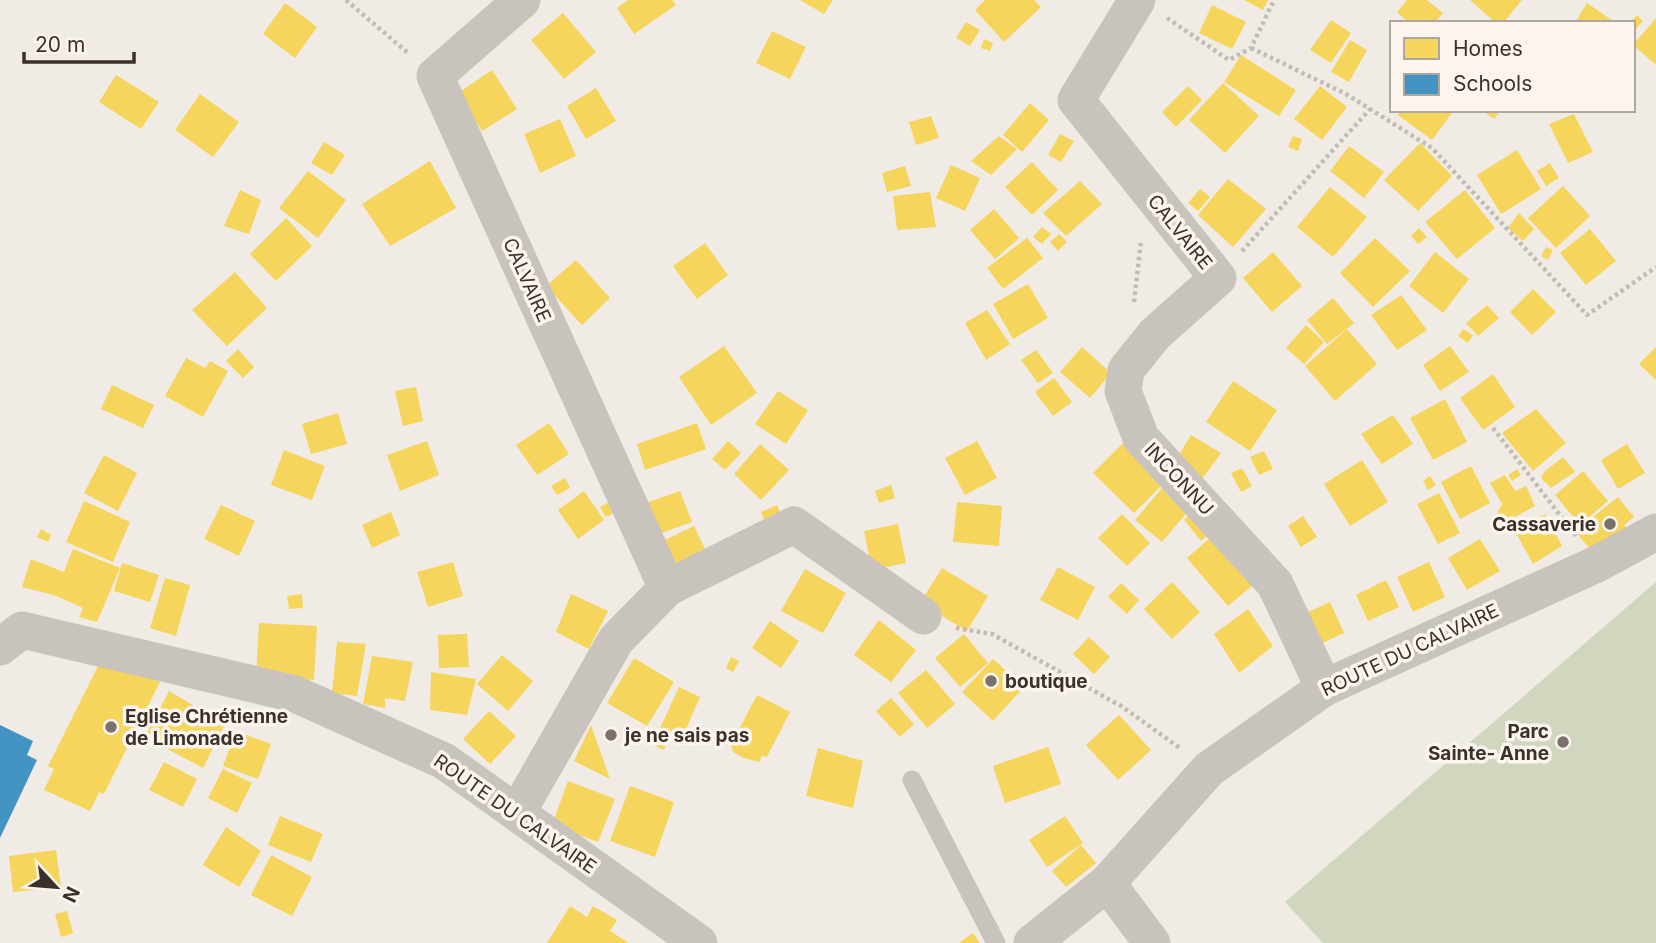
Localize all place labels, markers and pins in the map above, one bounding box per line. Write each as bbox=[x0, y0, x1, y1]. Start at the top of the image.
place label: Cassaverie bbox=[1492, 513, 1596, 536]
marker: Cassaverie bbox=[1602, 516, 1618, 532]
place label: boutique bbox=[1005, 670, 1088, 693]
marker: boutique bbox=[983, 673, 999, 689]
place label: Eglise Chrétienne de Limonade bbox=[125, 705, 288, 750]
marker: Eglise Chrétienne de Limonade bbox=[103, 719, 119, 735]
place label: Parc Sainte- Anne bbox=[1428, 720, 1549, 765]
place label: je ne sais pas bbox=[624, 724, 749, 747]
marker: je ne sais pas bbox=[603, 727, 619, 743]
marker: Parc Sainte- Anne bbox=[1555, 734, 1571, 750]

